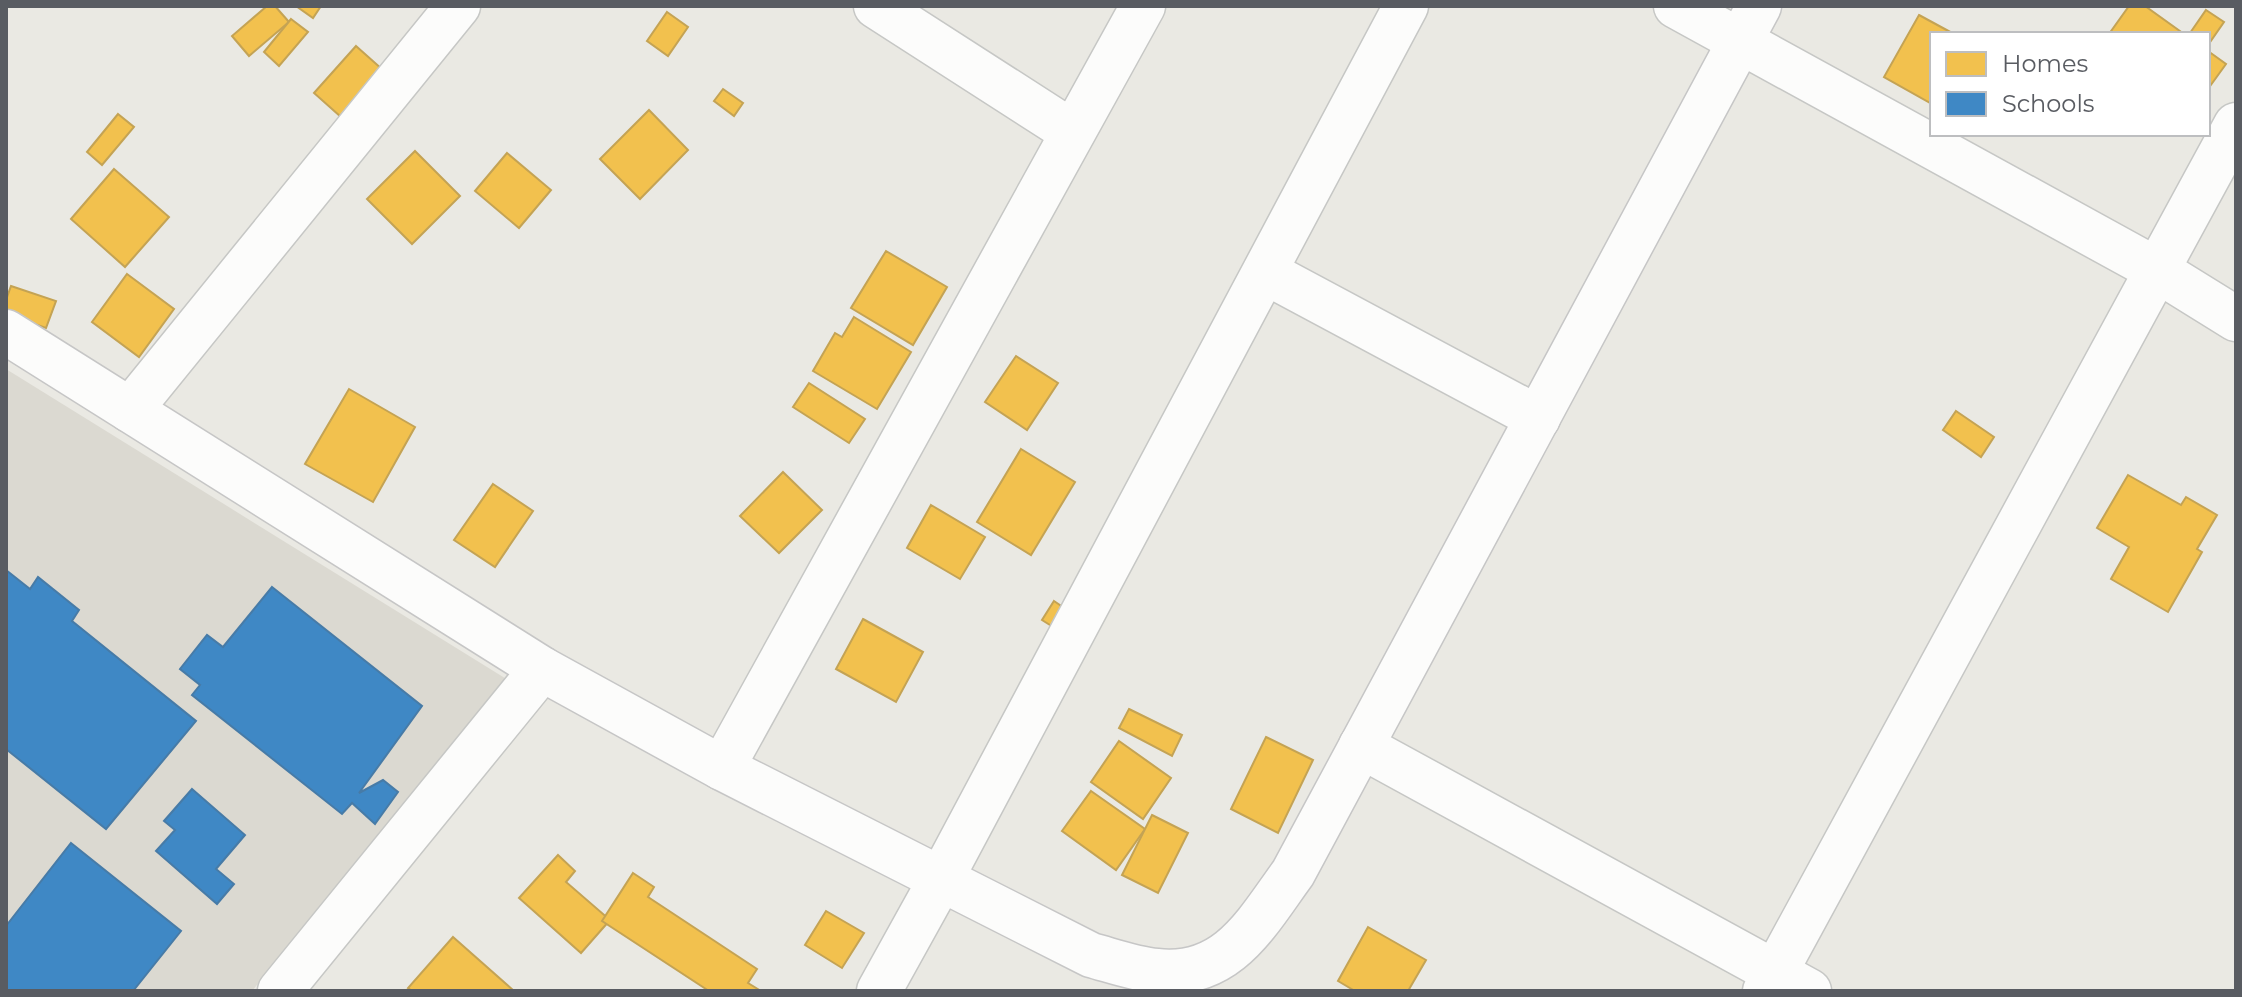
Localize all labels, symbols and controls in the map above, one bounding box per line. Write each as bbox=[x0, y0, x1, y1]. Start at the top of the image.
legend bbox=[1930, 32, 2210, 136]
text: Homes bbox=[2002, 49, 2088, 78]
text: Schools bbox=[2002, 89, 2095, 118]

